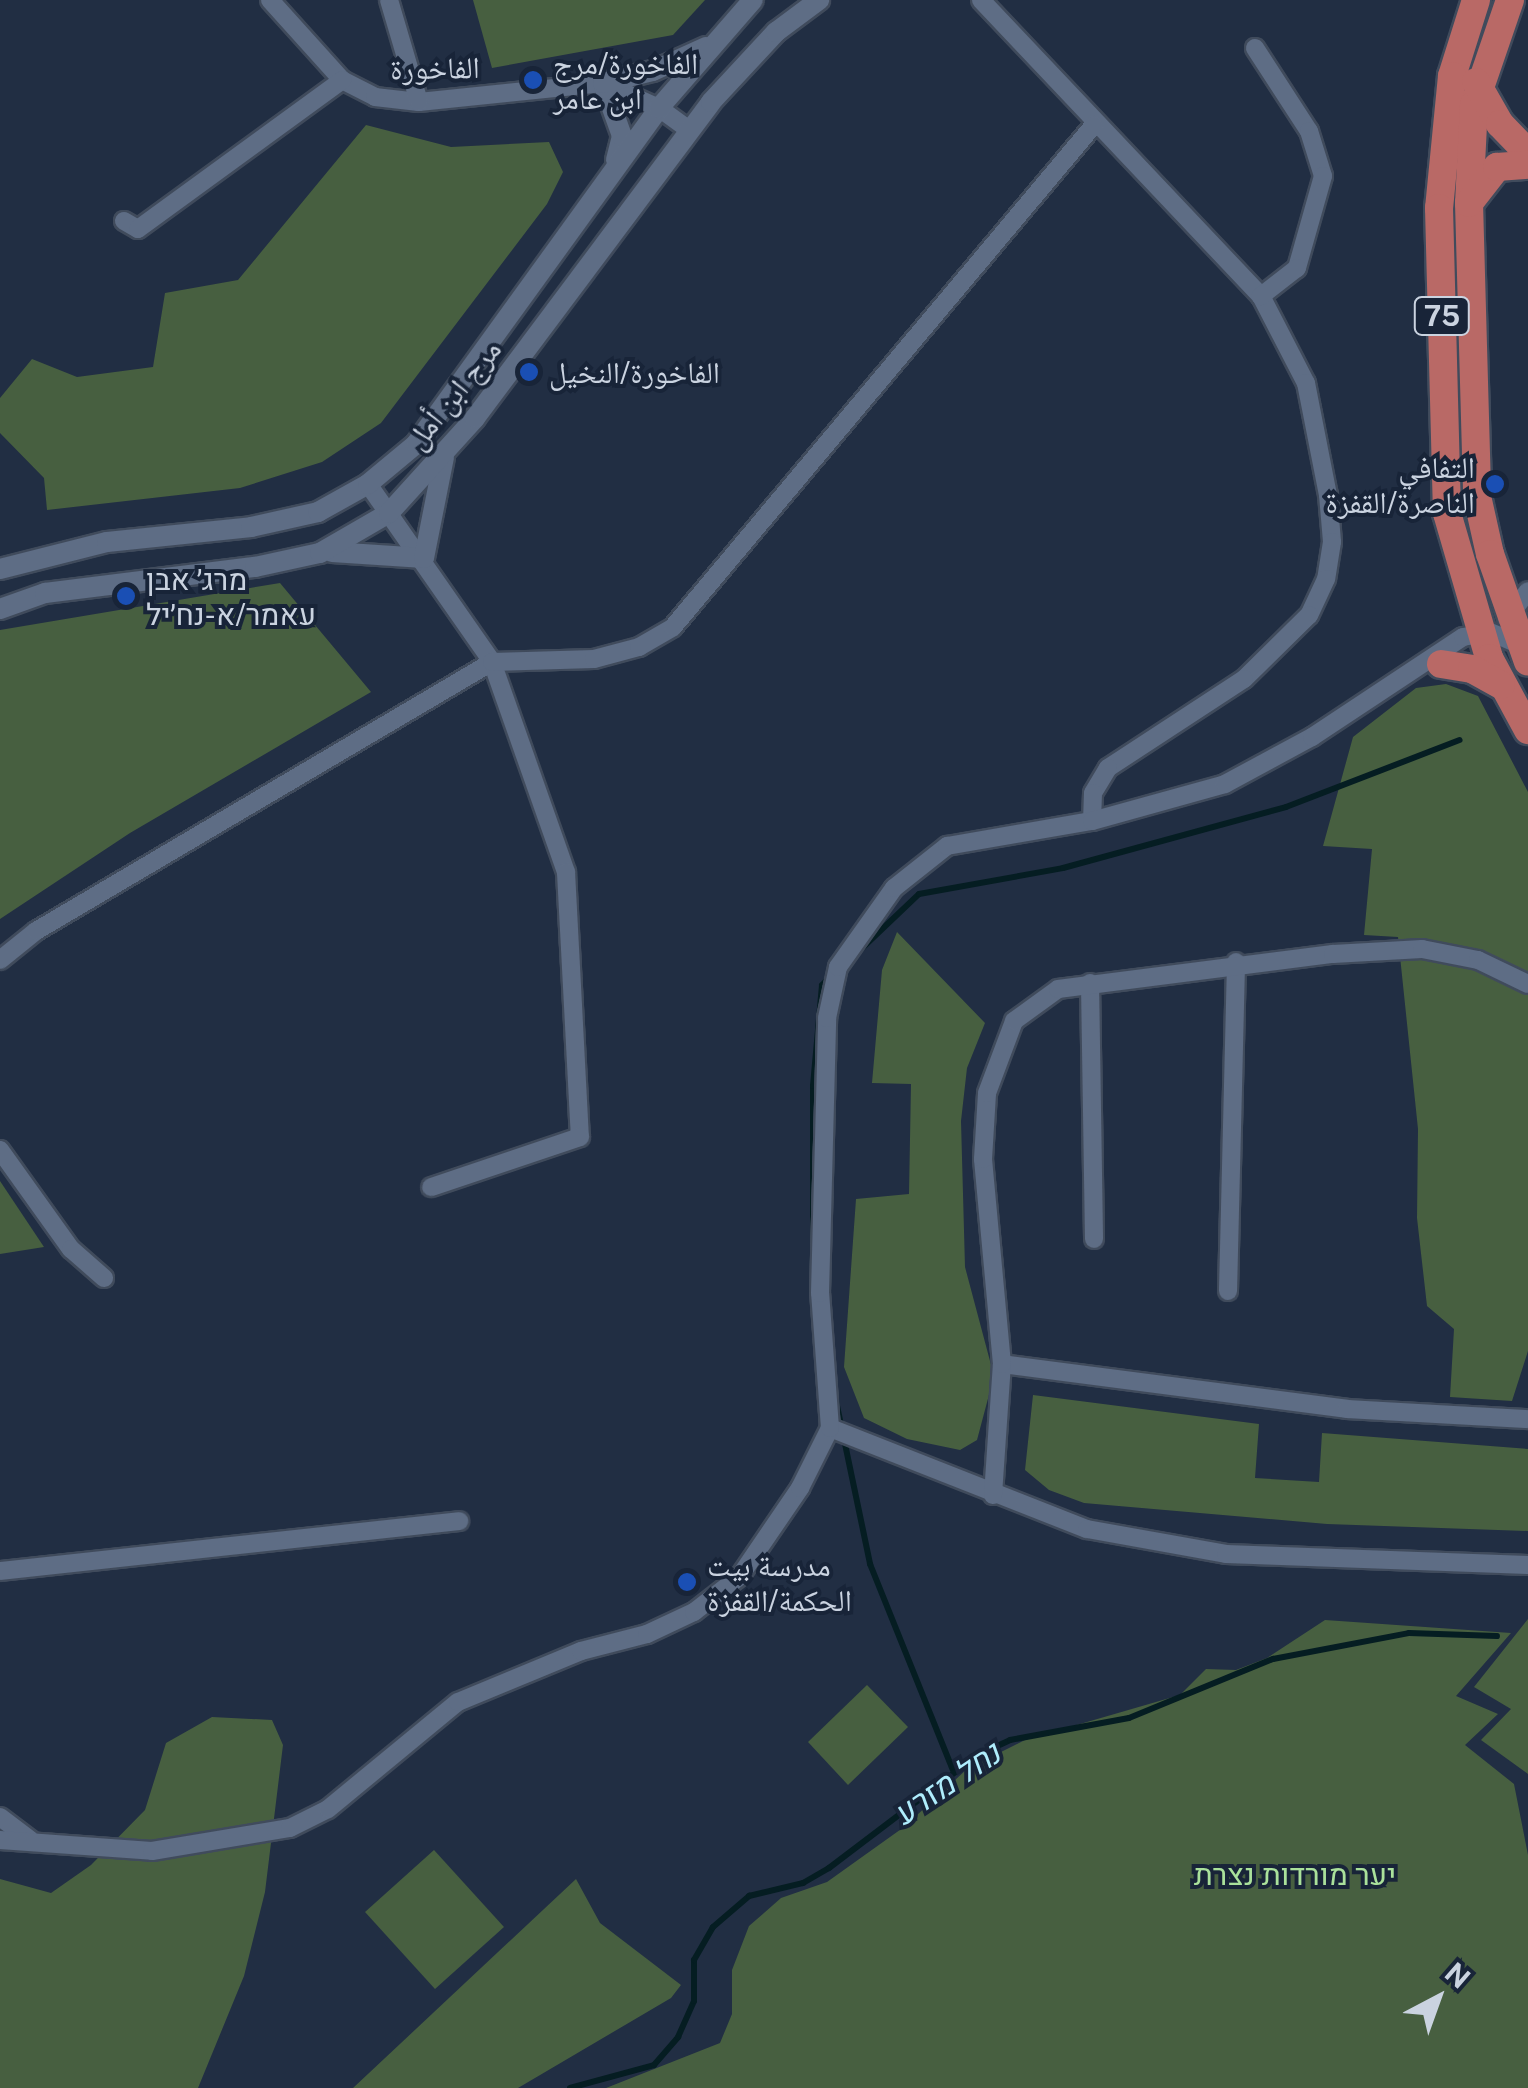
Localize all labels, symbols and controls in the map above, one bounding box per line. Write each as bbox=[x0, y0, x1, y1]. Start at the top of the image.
place label: الفاخورة/مرج ابن عامر bbox=[553, 45, 698, 116]
street label: الفاخورة bbox=[390, 49, 480, 87]
marker: الفاخورة/مرج ابن عامر bbox=[522, 69, 544, 91]
road number: 75 bbox=[1412, 293, 1472, 339]
street label: مرج ابن أمل bbox=[398, 332, 508, 456]
place label: الفاخورة/النخيل bbox=[549, 354, 720, 390]
marker: الفاخورة/النخيل bbox=[518, 361, 540, 383]
place label: التفافي الناصرة/القفزة bbox=[1326, 449, 1475, 520]
marker: التفافي الناصرة/القفزة bbox=[1484, 473, 1506, 495]
place label: מרג׳ אבן עאמר/א-נח׳יל bbox=[146, 561, 316, 632]
marker: מרג׳ אבן עאמר/א-נח׳יל bbox=[115, 585, 137, 607]
place label: مدرسة بيت الحكمة/القفزة bbox=[707, 1547, 852, 1618]
marker: مدرسة بيت الحكمة/القفزة bbox=[676, 1571, 698, 1593]
water label: נחל מזרע bbox=[886, 1734, 1008, 1834]
park label: יער מורדות נצרת bbox=[1194, 1856, 1396, 1892]
north arrow bbox=[1388, 1948, 1488, 2048]
text: N bbox=[1439, 1955, 1477, 1995]

